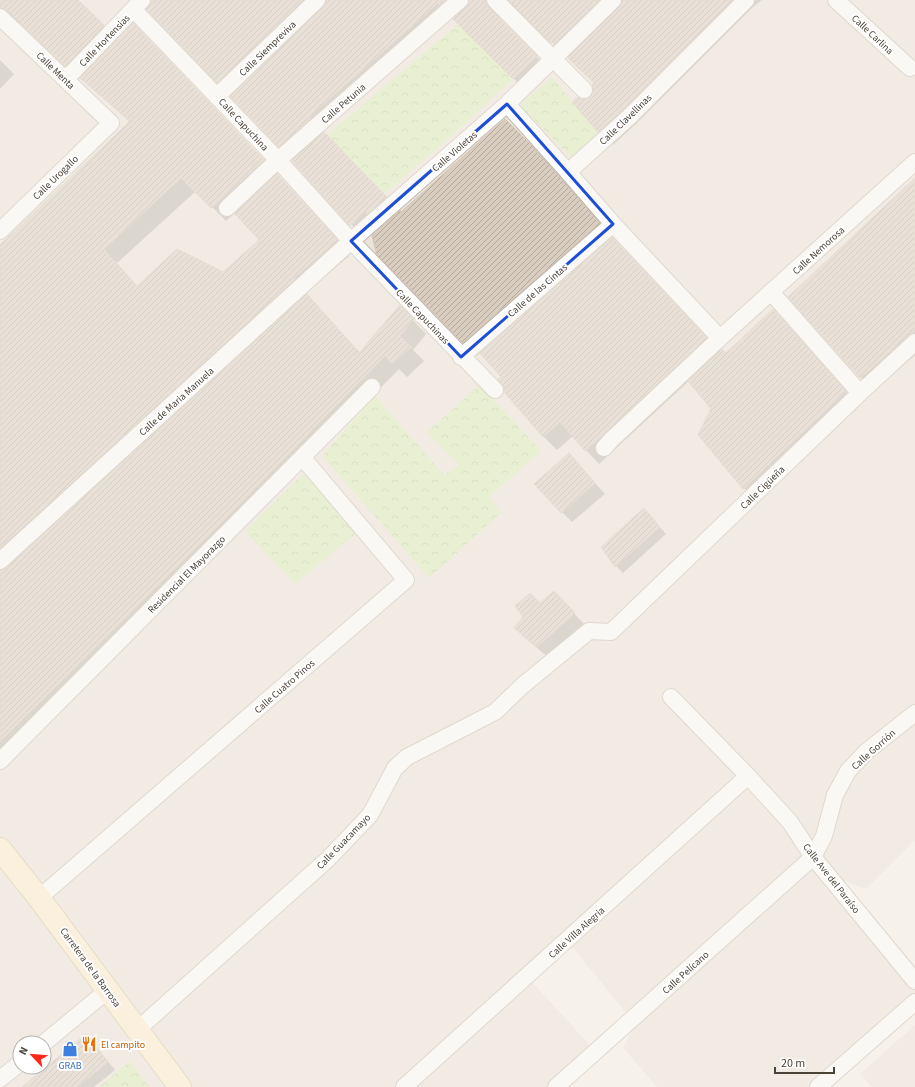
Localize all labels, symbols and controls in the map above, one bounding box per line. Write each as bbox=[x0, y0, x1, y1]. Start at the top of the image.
street label: Calle Hortensias bbox=[76, 11, 133, 70]
street label: Calle Carlina bbox=[848, 12, 896, 58]
street label: Calle Siempreviva bbox=[236, 18, 299, 80]
street label: Calle Menta bbox=[33, 49, 78, 93]
street label: Calle Petunia bbox=[318, 80, 369, 127]
street label: Calle Clavellinas bbox=[596, 91, 655, 148]
street label: Calle Capuchina bbox=[215, 95, 271, 154]
street label: Calle Violetas bbox=[429, 128, 480, 175]
street label: Calle Urogallo bbox=[30, 152, 82, 203]
street label: Calle Nemorosa bbox=[789, 223, 848, 278]
street label: Calle de las Cintas bbox=[505, 261, 571, 321]
street label: Calle Capuchinas bbox=[392, 286, 452, 347]
street label: Calle de Maria Manuela bbox=[136, 364, 217, 439]
street label: Calle Cigüeña bbox=[737, 463, 788, 513]
street label: Residencial El Mayorazgo bbox=[145, 533, 229, 617]
street label: Calle Cuatro Pinos bbox=[251, 657, 318, 717]
street label: Calle Gorrión bbox=[849, 726, 899, 773]
street label: Calle Guacamayo bbox=[314, 811, 374, 873]
street label: Calle Ave del Paraíso bbox=[799, 841, 863, 917]
street label: Calle Villa Alegria bbox=[545, 904, 608, 962]
street label: Carretera de la Barrosa bbox=[56, 925, 124, 1010]
street label: Calle Pelícano bbox=[659, 948, 712, 998]
north arrow bbox=[12, 1035, 52, 1075]
restaurant icon: El campito bbox=[80, 1035, 98, 1053]
place label: El campito bbox=[101, 1038, 145, 1052]
shop icon: GRAB bbox=[61, 1040, 79, 1058]
text: N bbox=[15, 1044, 32, 1057]
scale bar bbox=[775, 1049, 834, 1075]
text: 20 m bbox=[781, 1055, 805, 1072]
place label: GRAB bbox=[58, 1059, 82, 1073]

